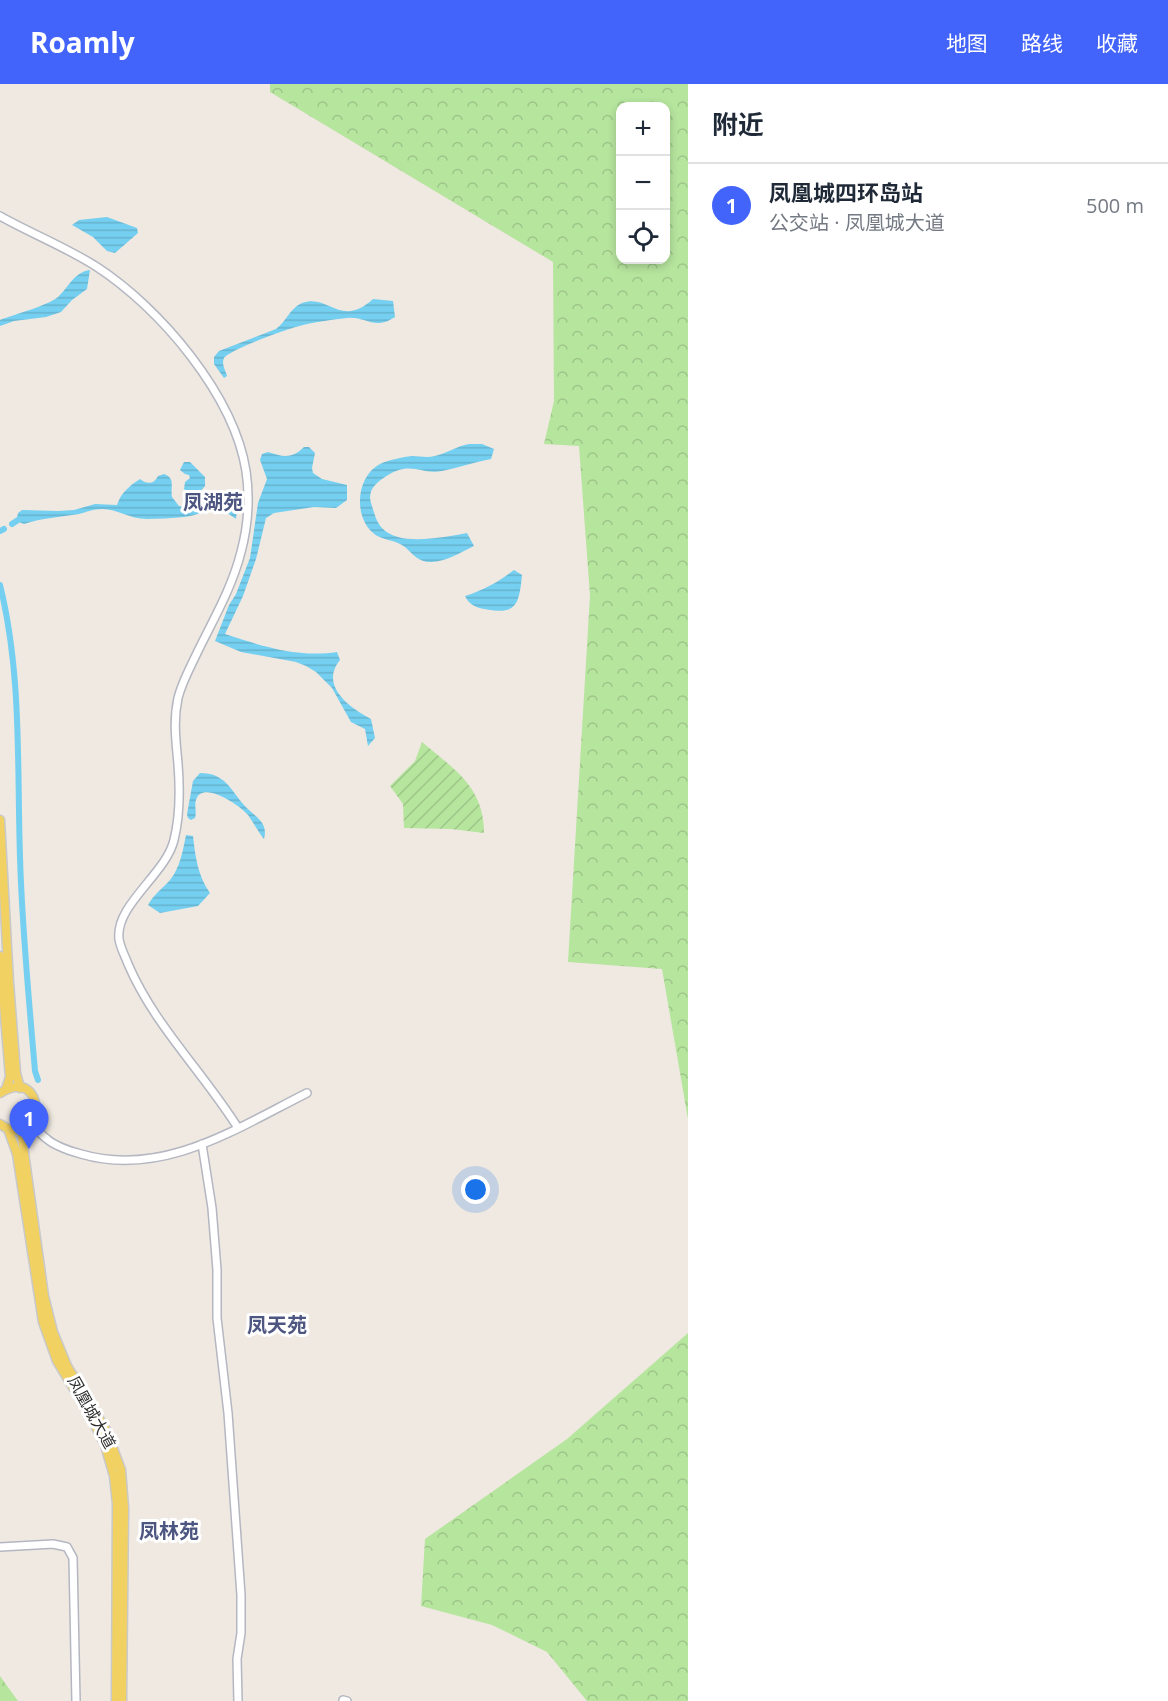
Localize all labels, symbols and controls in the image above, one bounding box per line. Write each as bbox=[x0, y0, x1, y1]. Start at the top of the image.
text: Roamly bbox=[30, 23, 135, 61]
text: 地图 bbox=[946, 29, 988, 57]
text: 路线 bbox=[1021, 29, 1063, 57]
text: 收藏 bbox=[1096, 29, 1138, 57]
map controls bbox=[616, 102, 670, 264]
button: + bbox=[616, 102, 670, 156]
text: 附近 bbox=[712, 106, 764, 142]
button: − bbox=[616, 156, 670, 210]
text: 凤凰城四环岛站 bbox=[769, 177, 923, 207]
text: 1 bbox=[726, 192, 737, 219]
text: 500 m bbox=[1086, 192, 1144, 219]
text: 公交站 · 凤凰城大道 bbox=[769, 209, 945, 236]
button: locate bbox=[616, 210, 670, 264]
district label: 凤湖苑 bbox=[183, 488, 243, 515]
pin: 1 bbox=[9, 1100, 48, 1149]
your location bbox=[461, 1175, 490, 1204]
district label: 凤天苑 bbox=[247, 1311, 307, 1338]
street label: 凤凰城大道 bbox=[63, 1372, 121, 1452]
district label: 凤林苑 bbox=[139, 1517, 199, 1544]

